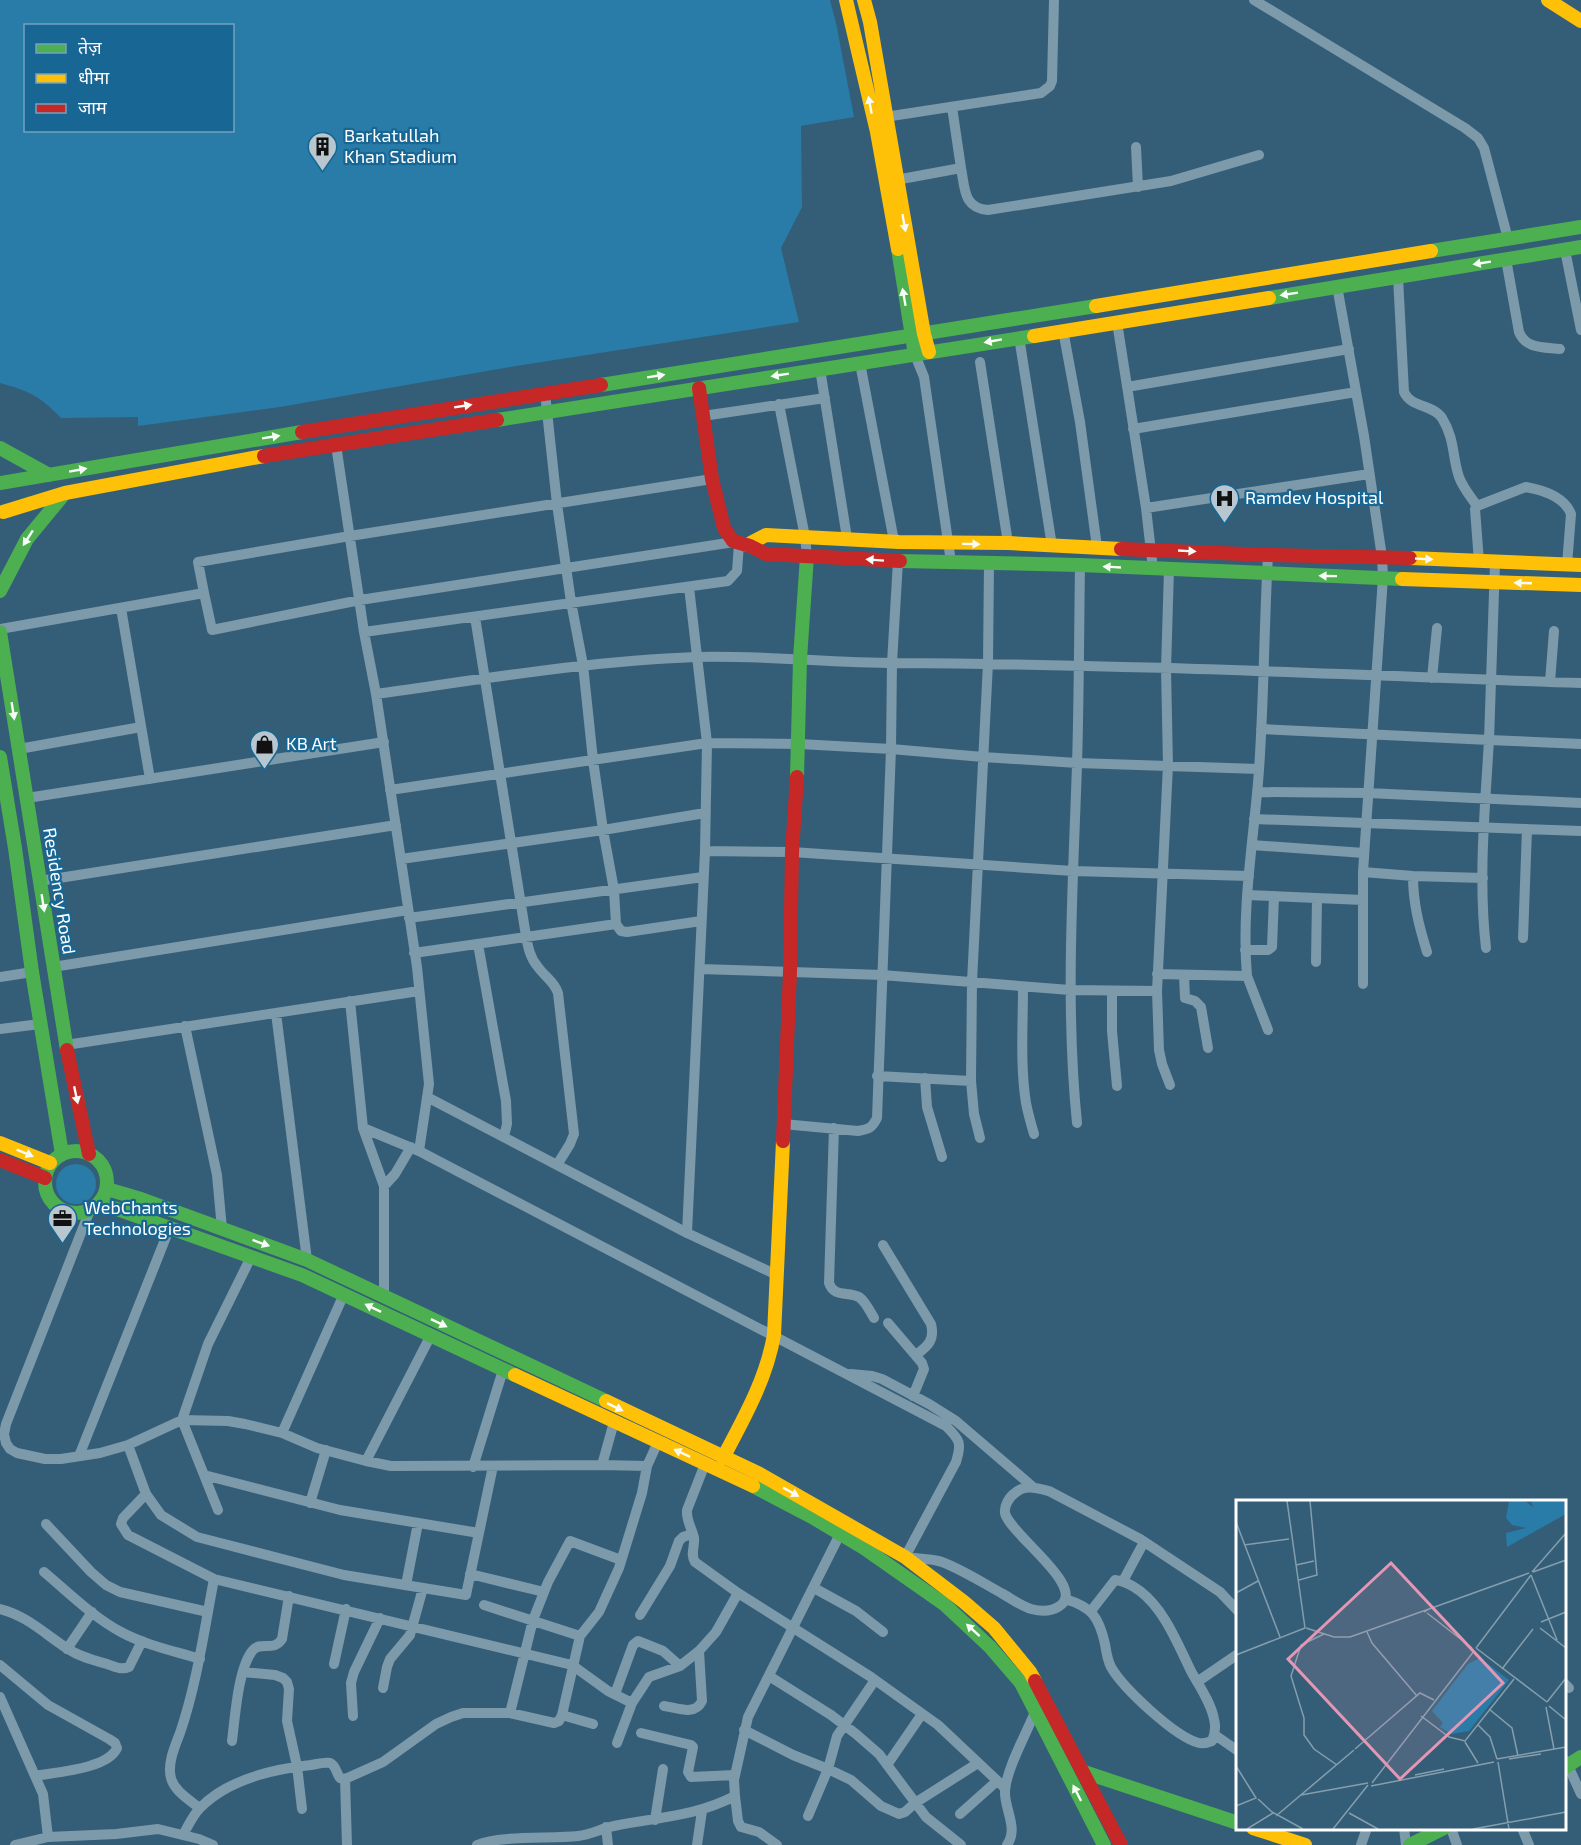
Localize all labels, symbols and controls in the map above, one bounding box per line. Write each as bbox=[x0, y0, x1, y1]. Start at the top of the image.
legend bbox=[24, 24, 234, 132]
text: तेज़ bbox=[78, 36, 102, 58]
text: धीमा bbox=[78, 66, 109, 88]
one-way arrow bbox=[865, 95, 874, 114]
text: जाम bbox=[78, 96, 108, 118]
place label: Barkatullah Khan Stadium bbox=[344, 124, 457, 167]
building icon: Barkatullah Khan Stadium bbox=[307, 130, 339, 172]
one-way arrow bbox=[900, 214, 909, 233]
one-way arrow bbox=[1472, 259, 1491, 268]
one-way arrow bbox=[900, 287, 909, 306]
one-way arrow bbox=[1280, 290, 1299, 299]
one-way arrow bbox=[983, 337, 1002, 346]
one-way arrow bbox=[646, 371, 665, 380]
one-way arrow bbox=[770, 371, 789, 380]
one-way arrow bbox=[454, 401, 473, 410]
one-way arrow bbox=[261, 432, 280, 441]
one-way arrow bbox=[69, 465, 88, 474]
hospital icon: Ramdev Hospital bbox=[1208, 482, 1240, 524]
place label: Ramdev Hospital bbox=[1245, 486, 1384, 508]
one-way arrow bbox=[22, 530, 34, 546]
one-way arrow bbox=[962, 539, 981, 549]
one-way arrow bbox=[1177, 546, 1196, 555]
one-way arrow bbox=[1414, 554, 1433, 563]
one-way arrow bbox=[866, 555, 885, 564]
one-way arrow bbox=[1102, 562, 1121, 572]
one-way arrow bbox=[1318, 571, 1337, 580]
one-way arrow bbox=[1513, 579, 1532, 588]
one-way arrow bbox=[8, 701, 17, 720]
shop icon: KB Art bbox=[249, 728, 281, 770]
place label: KB Art bbox=[286, 732, 337, 754]
street label: Residency Road bbox=[39, 826, 81, 956]
one-way arrow bbox=[39, 894, 48, 913]
one-way arrow bbox=[72, 1086, 82, 1105]
one-way arrow bbox=[16, 1149, 34, 1158]
place label: WebChants Technologies bbox=[84, 1196, 191, 1239]
office icon: WebChants Technologies bbox=[47, 1202, 79, 1244]
one-way arrow bbox=[252, 1239, 270, 1249]
one-way arrow bbox=[364, 1303, 381, 1312]
one-way arrow bbox=[431, 1318, 448, 1327]
one-way arrow bbox=[606, 1403, 623, 1412]
one-way arrow bbox=[674, 1449, 691, 1458]
one-way arrow bbox=[783, 1487, 800, 1497]
inset map bbox=[1236, 1500, 1566, 1830]
one-way arrow bbox=[966, 1624, 981, 1637]
one-way arrow bbox=[1073, 1784, 1083, 1802]

